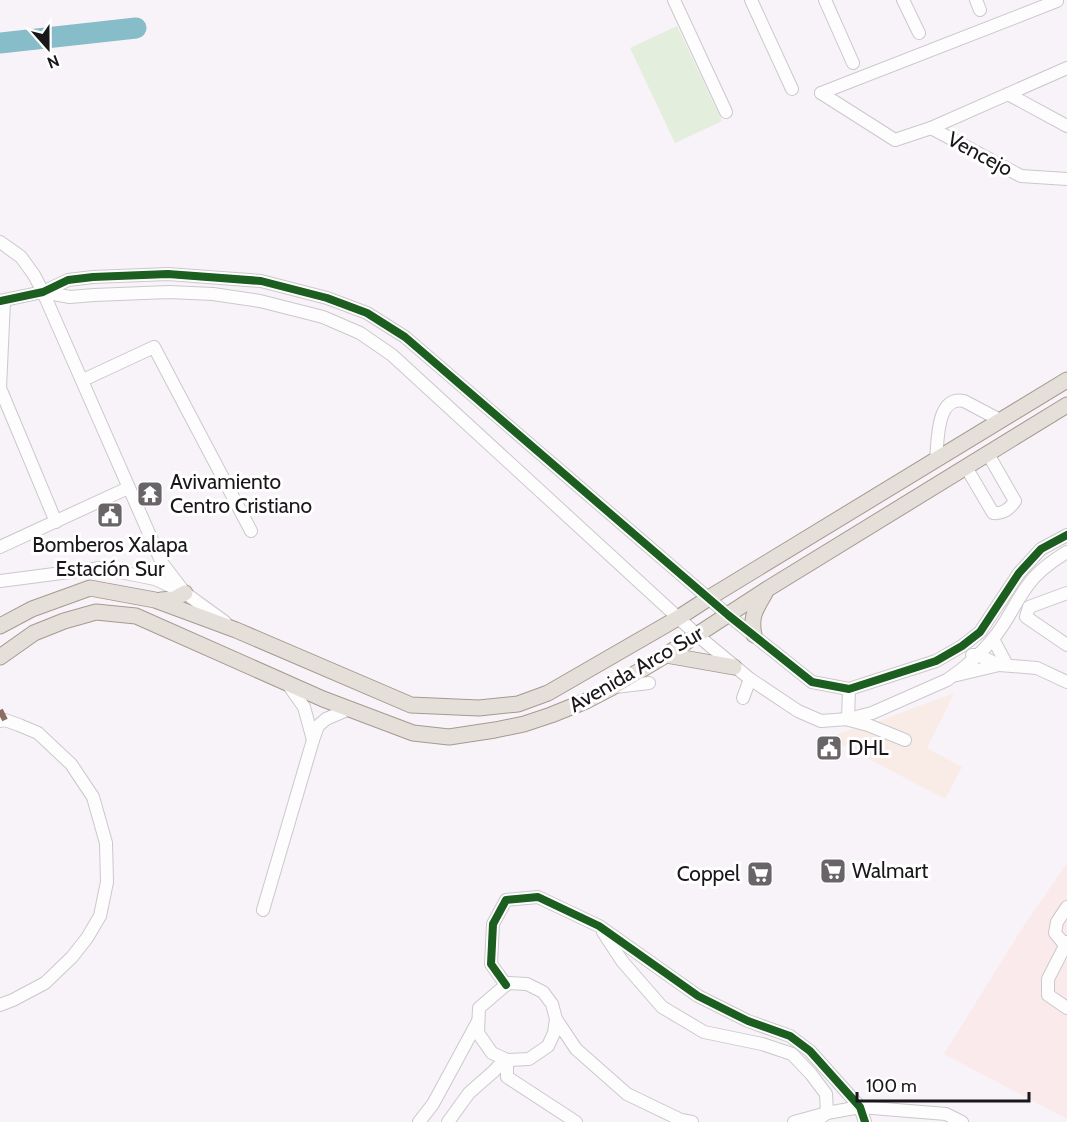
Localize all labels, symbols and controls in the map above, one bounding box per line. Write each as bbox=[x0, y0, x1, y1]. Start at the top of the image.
north arrow bbox=[18, 18, 78, 78]
text: N bbox=[45, 51, 62, 72]
street label: Vencejo bbox=[943, 126, 1017, 182]
place label: Avivamiento Centro Cristiano bbox=[170, 469, 312, 518]
temple icon: Avivamiento Centro Cristiano bbox=[135, 479, 165, 509]
public building icon: Bomberos Xalapa Estación Sur bbox=[95, 500, 125, 530]
place label: Bomberos Xalapa Estación Sur bbox=[32, 532, 188, 581]
street label: Avenida Arco Sur bbox=[564, 620, 707, 717]
public building icon: DHL bbox=[814, 733, 844, 763]
place label: DHL bbox=[848, 735, 889, 760]
supermarket icon: Walmart bbox=[818, 856, 848, 886]
place label: Walmart bbox=[852, 858, 928, 883]
supermarket icon: Coppel bbox=[745, 859, 775, 889]
place label: Coppel bbox=[677, 861, 740, 886]
scale bar bbox=[857, 1065, 1030, 1103]
text: 100 m bbox=[866, 1075, 917, 1097]

